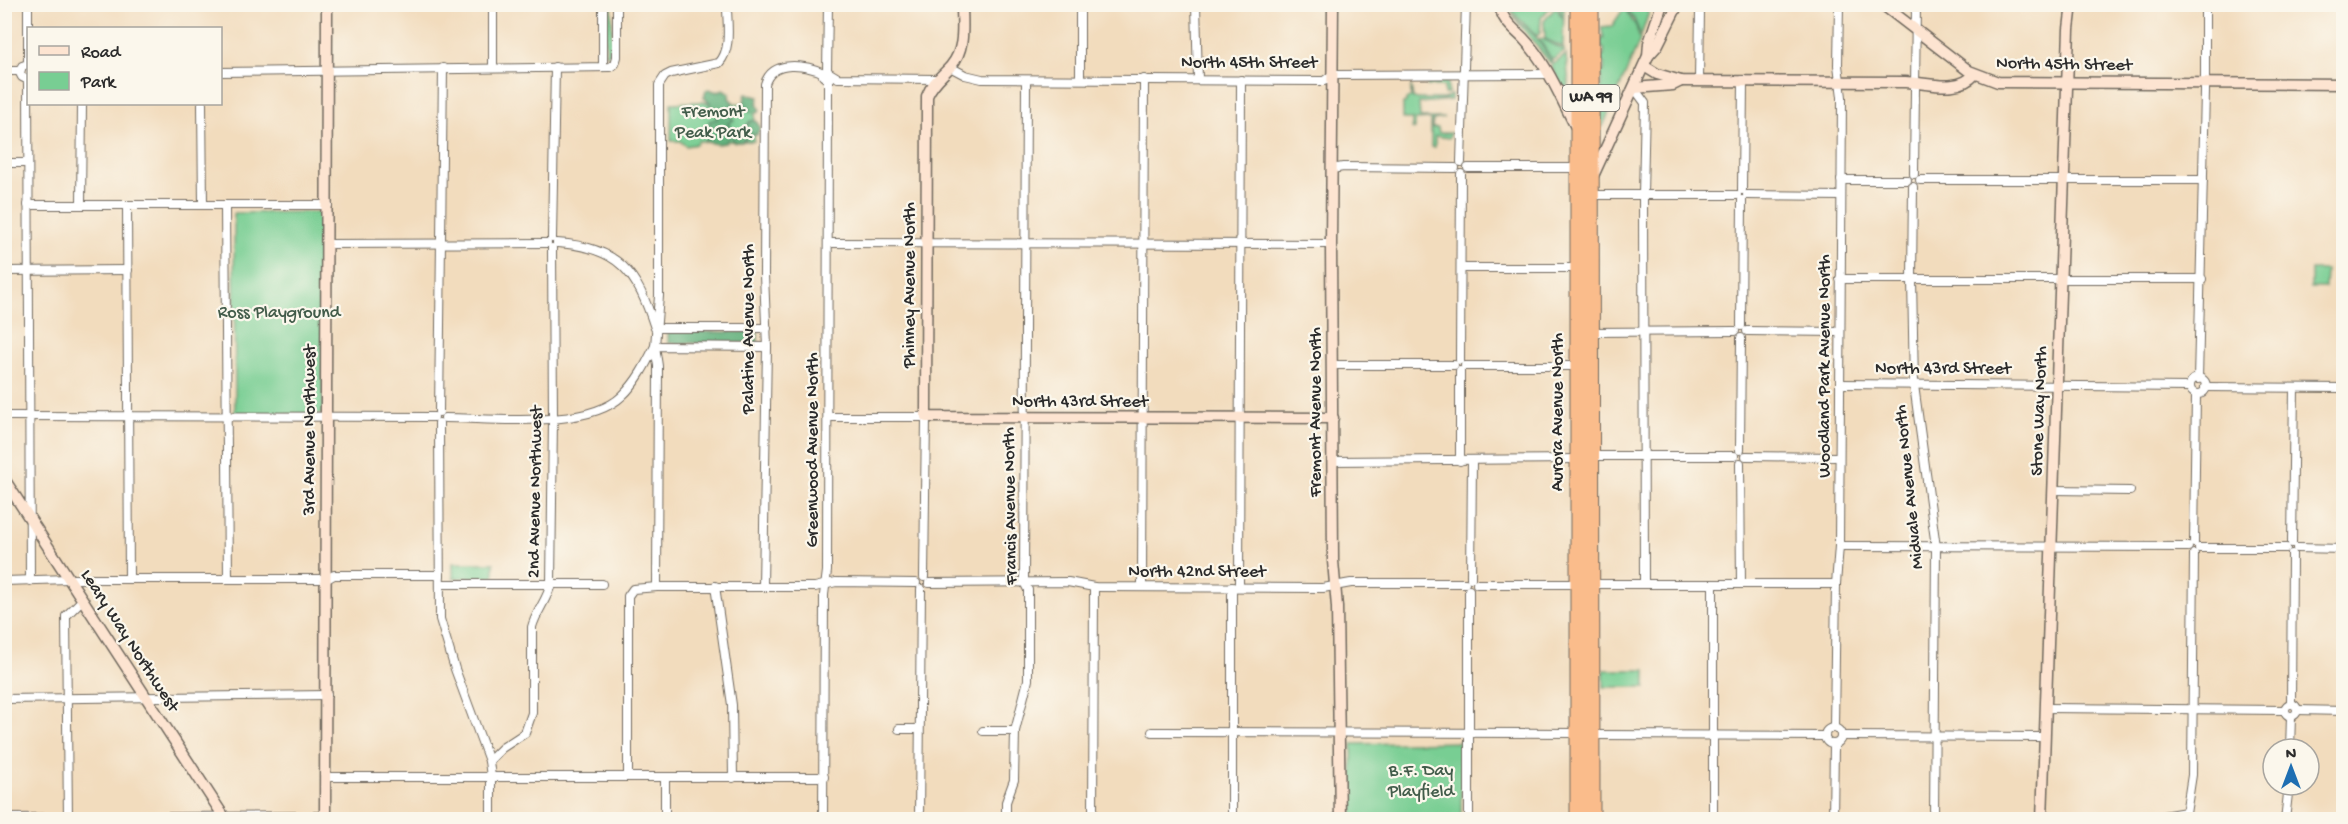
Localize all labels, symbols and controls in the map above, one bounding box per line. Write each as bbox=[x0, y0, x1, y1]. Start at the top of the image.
legend bbox=[27, 27, 222, 105]
text: Road bbox=[81, 43, 122, 64]
street label: North 45th Street bbox=[1181, 53, 1319, 74]
street label: North 45th Street bbox=[1996, 53, 2134, 77]
text: Park bbox=[80, 73, 117, 94]
road number: WA 99 bbox=[1562, 85, 1620, 111]
park label: Fremont Peak Park bbox=[674, 102, 753, 144]
street label: Phinney Avenue North bbox=[900, 202, 921, 369]
street label: Palatine Avenue North bbox=[739, 244, 760, 415]
street label: Woodland Park Avenue North bbox=[1815, 254, 1836, 478]
park label: Ross Playground bbox=[218, 303, 342, 324]
street label: Fremont Avenue North bbox=[1306, 327, 1327, 498]
street label: Aurora Avenue North bbox=[1548, 333, 1569, 491]
street label: 3rd Avenue Northwest bbox=[300, 343, 321, 516]
street label: Stone Way North bbox=[2027, 345, 2053, 476]
street label: Greenwood Avenue North bbox=[803, 352, 824, 548]
street label: North 43rd Street bbox=[1875, 359, 2013, 380]
street label: North 43rd Street bbox=[1012, 392, 1150, 413]
street label: Midvale Avenue North bbox=[1891, 403, 1929, 570]
street label: 2nd Avenue Northwest bbox=[524, 404, 548, 578]
street label: Francis Avenue North bbox=[999, 427, 1023, 586]
street label: North 42nd Street bbox=[1128, 562, 1267, 583]
street label: Leary Way Northwest bbox=[75, 566, 184, 717]
north arrow bbox=[2261, 737, 2321, 797]
text: N bbox=[2286, 746, 2297, 765]
park label: B.F. Day Playfield bbox=[1387, 761, 1455, 803]

